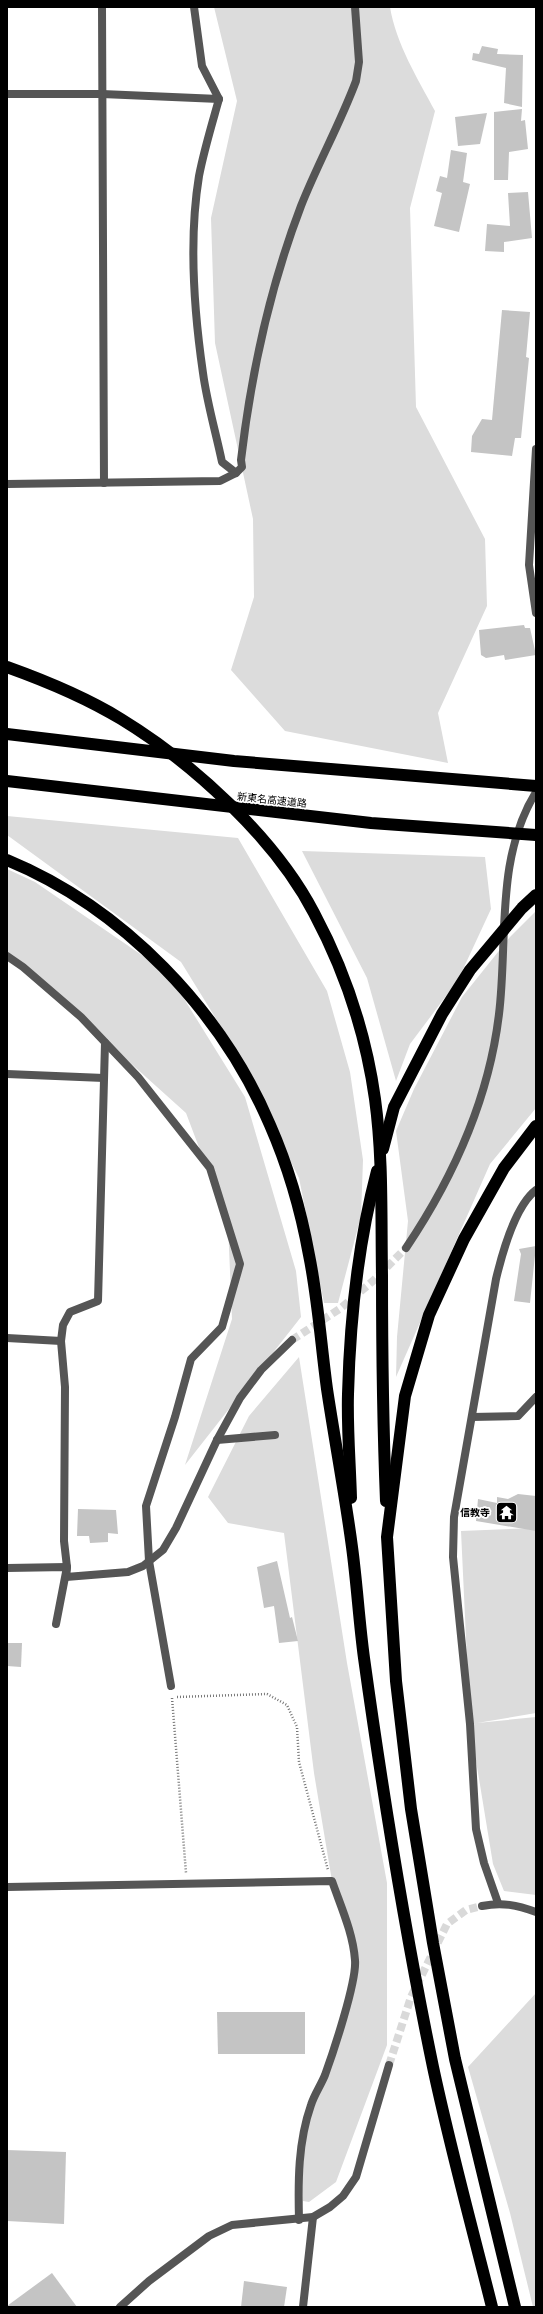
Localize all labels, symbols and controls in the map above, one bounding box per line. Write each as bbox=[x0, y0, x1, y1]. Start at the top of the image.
street label: 新東名高速道路 bbox=[237, 790, 307, 810]
temple icon: 信教寺 bbox=[493, 1499, 519, 1525]
place label: 信教寺 bbox=[460, 1506, 490, 1519]

